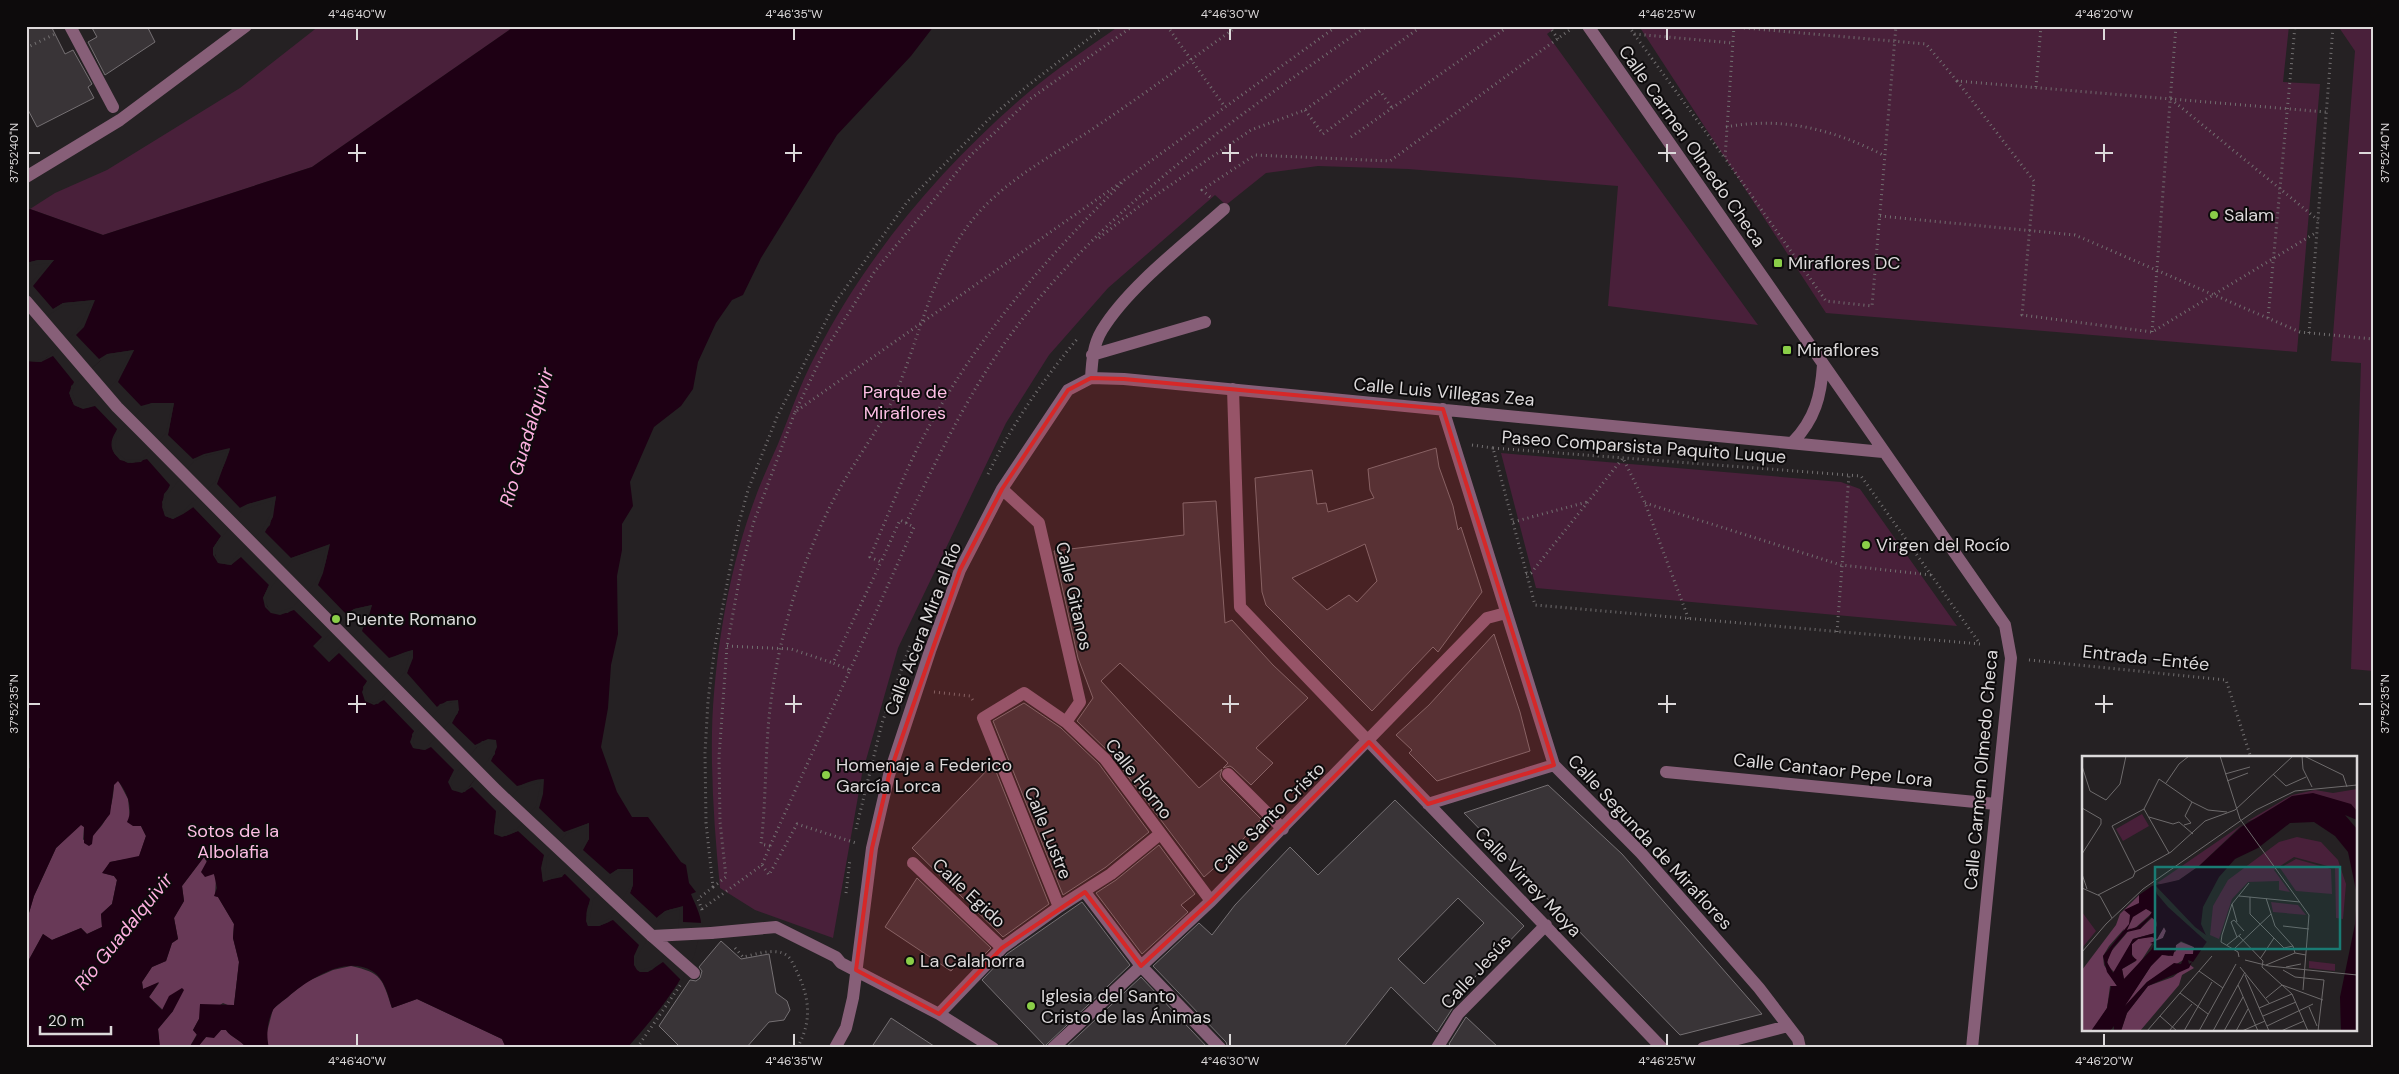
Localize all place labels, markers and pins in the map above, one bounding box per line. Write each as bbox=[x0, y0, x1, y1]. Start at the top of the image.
place label: Salam bbox=[2224, 203, 2274, 227]
marker: Salam bbox=[2208, 209, 2220, 221]
place label: Miraflores DC bbox=[1788, 251, 1900, 275]
marker: Miraflores DC bbox=[1772, 257, 1784, 269]
place label: Miraflores bbox=[1797, 338, 1879, 362]
marker: Miraflores bbox=[1781, 344, 1793, 356]
place label: Virgen del Rocío bbox=[1876, 533, 2010, 557]
marker: Virgen del Rocío bbox=[1860, 539, 1872, 551]
place label: Puente Romano bbox=[346, 607, 477, 631]
marker: Puente Romano bbox=[330, 613, 342, 625]
place label: Homenaje a Federico García Lorca bbox=[836, 753, 1012, 798]
marker: Homenaje a Federico García Lorca bbox=[820, 769, 832, 781]
place label: La Calahorra bbox=[920, 949, 1025, 973]
marker: La Calahorra bbox=[904, 955, 916, 967]
place label: Iglesia del Santo Cristo de las Ánimas bbox=[1041, 984, 1211, 1029]
marker: Iglesia del Santo Cristo de las Ánimas bbox=[1025, 1000, 1037, 1012]

